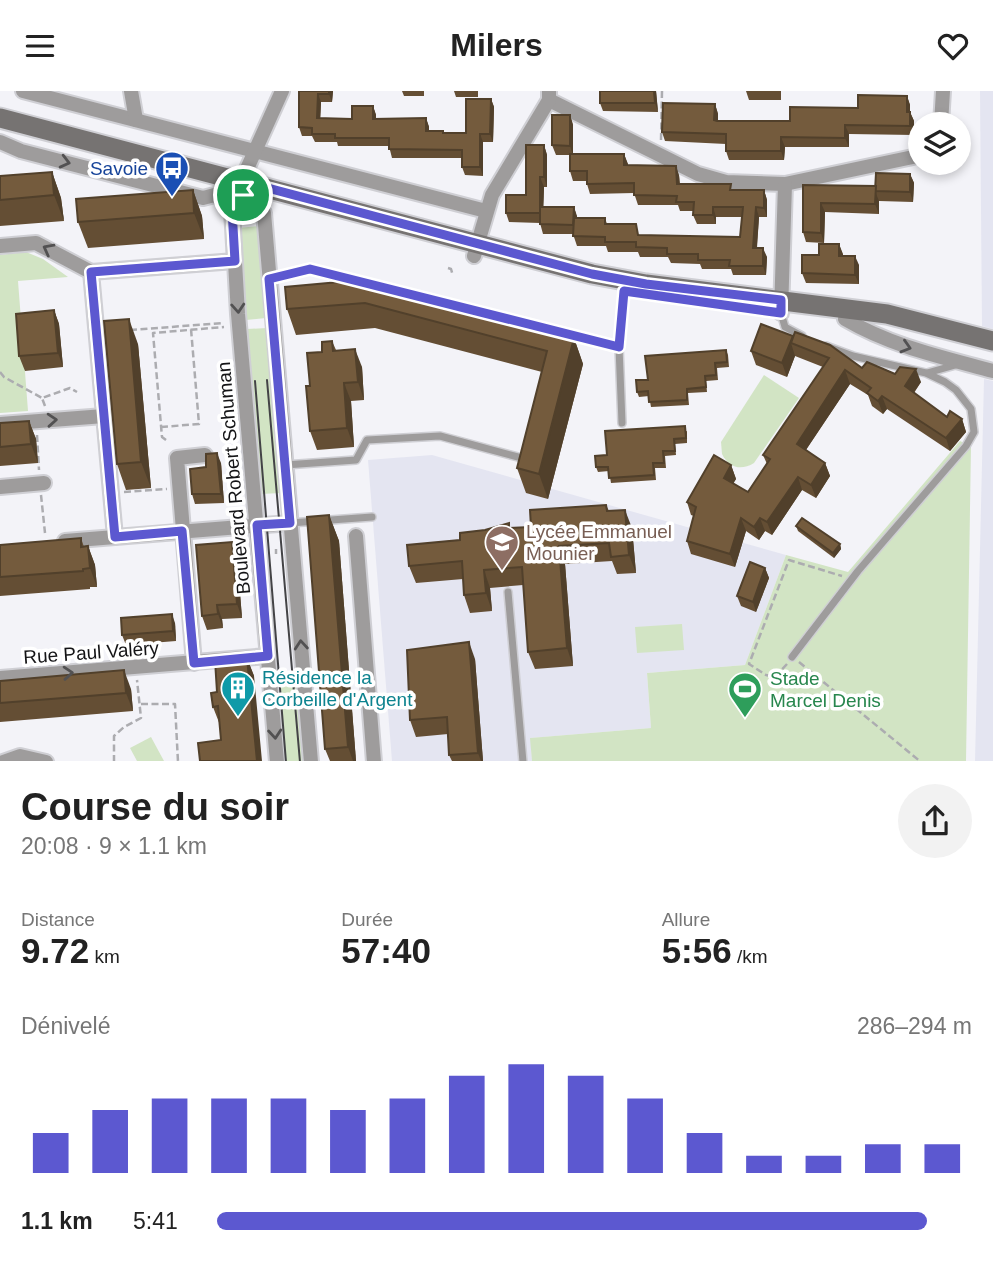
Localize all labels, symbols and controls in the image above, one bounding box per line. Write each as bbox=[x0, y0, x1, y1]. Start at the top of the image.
icon: menu bbox=[21, 27, 59, 65]
text: Milers bbox=[450, 27, 543, 63]
icon: heart bbox=[934, 27, 972, 65]
map controls bbox=[908, 112, 971, 175]
button: layers bbox=[908, 112, 971, 175]
bus stop icon: Savoie bbox=[153, 149, 191, 198]
one-way arrow bbox=[59, 154, 71, 168]
place label: Savoie bbox=[90, 158, 148, 179]
pin bbox=[213, 165, 273, 225]
icon: arrive bbox=[224, 176, 262, 214]
one-way arrow bbox=[42, 244, 55, 258]
one-way arrow bbox=[230, 303, 245, 314]
one-way arrow bbox=[900, 338, 912, 353]
street label: Boulevard Robert Schuman bbox=[213, 361, 254, 595]
one-way arrow bbox=[47, 413, 58, 428]
place label: Lycée Emmanuel Mounier bbox=[526, 521, 672, 564]
school or university icon: Lycée Emmanuel Mounier bbox=[483, 523, 521, 572]
street label: Rue Paul Valéry bbox=[23, 637, 160, 668]
one-way arrow bbox=[294, 639, 309, 650]
one-way arrow bbox=[63, 666, 74, 681]
place label: Résidence la Corbeille d'Argent bbox=[262, 667, 413, 710]
place label: Stade Marcel Denis bbox=[770, 668, 881, 711]
building icon: Résidence la Corbeille d'Argent bbox=[219, 669, 257, 718]
sports icon: Stade Marcel Denis bbox=[726, 670, 764, 719]
one-way arrow bbox=[267, 729, 282, 740]
button: share bbox=[898, 784, 972, 858]
text: Course du soir bbox=[21, 786, 289, 828]
text: 20:08 · 9 × 1.1 km bbox=[21, 833, 207, 859]
text: Distance bbox=[21, 909, 95, 930]
text: Durée bbox=[341, 909, 393, 930]
text: Allure bbox=[662, 909, 710, 930]
text: 9.72 bbox=[21, 931, 89, 970]
text: 57:40 bbox=[341, 931, 431, 970]
text: 5:56 bbox=[662, 931, 732, 970]
text: km bbox=[89, 946, 120, 967]
text: /km bbox=[732, 946, 768, 967]
text: Dénivelé bbox=[21, 1013, 111, 1039]
text: 286–294 m bbox=[857, 1013, 972, 1039]
text: 1.1 km bbox=[21, 1208, 93, 1234]
text: 5:41 bbox=[133, 1208, 178, 1234]

